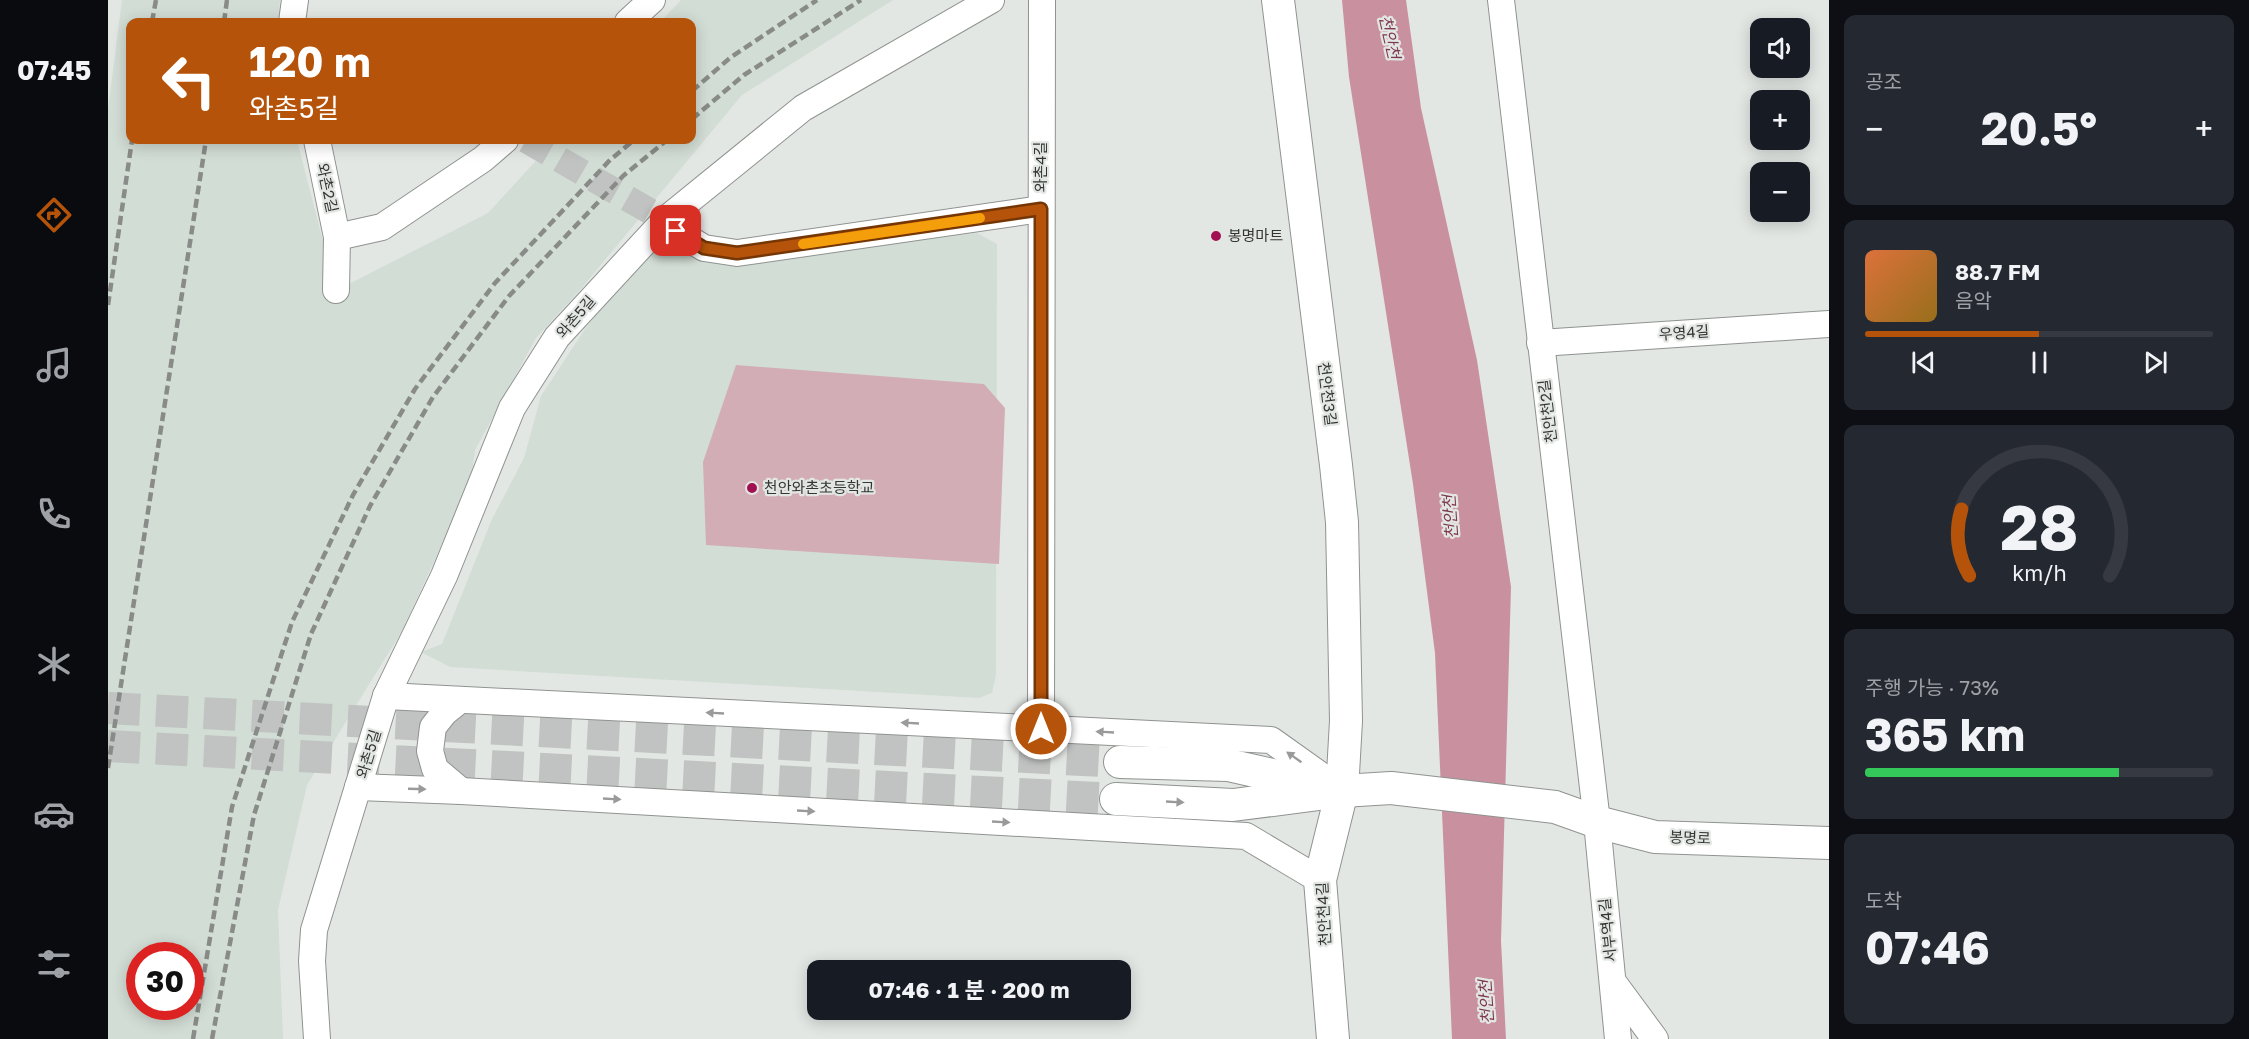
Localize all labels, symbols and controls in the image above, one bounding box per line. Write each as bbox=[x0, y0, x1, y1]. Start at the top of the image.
water label: 천안천 bbox=[1375, 13, 1405, 63]
map controls bbox=[1750, 18, 1810, 222]
button: sound bbox=[1750, 18, 1810, 78]
text: 120 m bbox=[249, 36, 371, 86]
icon: left bbox=[150, 42, 228, 120]
text: 07:45 bbox=[17, 54, 91, 86]
text: 공조 bbox=[1865, 69, 1902, 93]
button: + bbox=[1750, 90, 1810, 150]
text: 와촌5길 bbox=[249, 92, 339, 124]
text: 20.5° bbox=[1981, 101, 2097, 155]
text: − bbox=[1865, 109, 1883, 148]
text: + bbox=[2195, 109, 2213, 148]
street label: 와촌4길 bbox=[1031, 142, 1049, 192]
street label: 와촌2길 bbox=[314, 161, 342, 214]
button: − bbox=[1750, 162, 1810, 222]
icon: directions bbox=[33, 194, 75, 236]
pin bbox=[650, 205, 701, 256]
icon: arrive bbox=[659, 214, 692, 247]
place label: 봉명마트 bbox=[1228, 226, 1283, 244]
marker: 봉명마트 bbox=[1209, 229, 1223, 243]
text: 88.7 FM bbox=[1955, 258, 2040, 285]
text: 음악 bbox=[1955, 288, 1992, 312]
street label: 와촌5길 bbox=[552, 292, 598, 341]
street label: 우영4길 bbox=[1658, 321, 1710, 343]
icon: music bbox=[33, 344, 75, 386]
icon: previous bbox=[1907, 346, 1940, 379]
icon: pause bbox=[2023, 346, 2056, 379]
icon: next bbox=[2139, 346, 2172, 379]
street label: 천안천3길 bbox=[1315, 361, 1341, 427]
street label: 천안천2길 bbox=[1534, 378, 1560, 444]
place label: 천안와촌초등학교 bbox=[764, 478, 874, 496]
marker: 천안와촌초등학교 bbox=[745, 481, 759, 495]
text: 28 bbox=[2000, 490, 2078, 565]
water label: 천안천 bbox=[1438, 492, 1462, 540]
icon: phone bbox=[33, 493, 75, 535]
text: km/h bbox=[2012, 561, 2066, 587]
icon: climate bbox=[33, 643, 75, 685]
text: 주행 가능 · 73% bbox=[1865, 675, 1999, 699]
position arrow bbox=[1009, 697, 1073, 761]
text: 365 km bbox=[1865, 707, 2025, 761]
one-way arrow bbox=[706, 709, 725, 718]
one-way arrow bbox=[901, 718, 920, 727]
street label: 와촌5길 bbox=[352, 727, 384, 780]
one-way arrow bbox=[1095, 728, 1114, 737]
one-way arrow bbox=[1287, 751, 1303, 763]
one-way arrow bbox=[407, 785, 426, 794]
icon: car bbox=[33, 793, 75, 835]
one-way arrow bbox=[602, 795, 621, 804]
one-way arrow bbox=[1165, 797, 1184, 806]
one-way arrow bbox=[797, 806, 816, 815]
one-way arrow bbox=[992, 817, 1011, 826]
street label: 봉명로 bbox=[1669, 827, 1711, 847]
street label: 천안천4길 bbox=[1312, 881, 1334, 947]
text: 도착 bbox=[1865, 888, 1902, 912]
street label: 서부역4길 bbox=[1595, 897, 1619, 963]
text: 07:46 bbox=[1865, 920, 1990, 974]
speed limit sign: 30 bbox=[126, 942, 204, 1020]
icon: filters bbox=[33, 943, 75, 985]
text: 07:46 · 1 분 · 200 m bbox=[869, 976, 1069, 1003]
water label: 천안천 bbox=[1474, 977, 1498, 1025]

